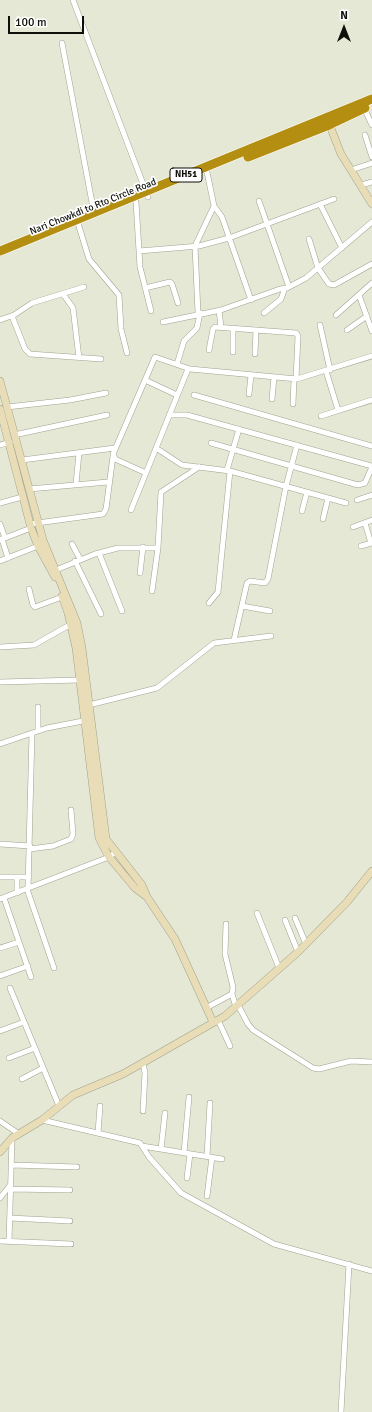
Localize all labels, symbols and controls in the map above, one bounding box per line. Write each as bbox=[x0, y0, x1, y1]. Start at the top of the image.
scale bar bbox=[10, 8, 86, 34]
north arrow bbox=[324, 8, 364, 48]
text: N bbox=[340, 9, 348, 22]
text: 100 m bbox=[15, 15, 47, 30]
road number: NH51 bbox=[170, 168, 202, 182]
street label: Nari Chowkdi to Rto Circle Road bbox=[28, 176, 158, 238]

